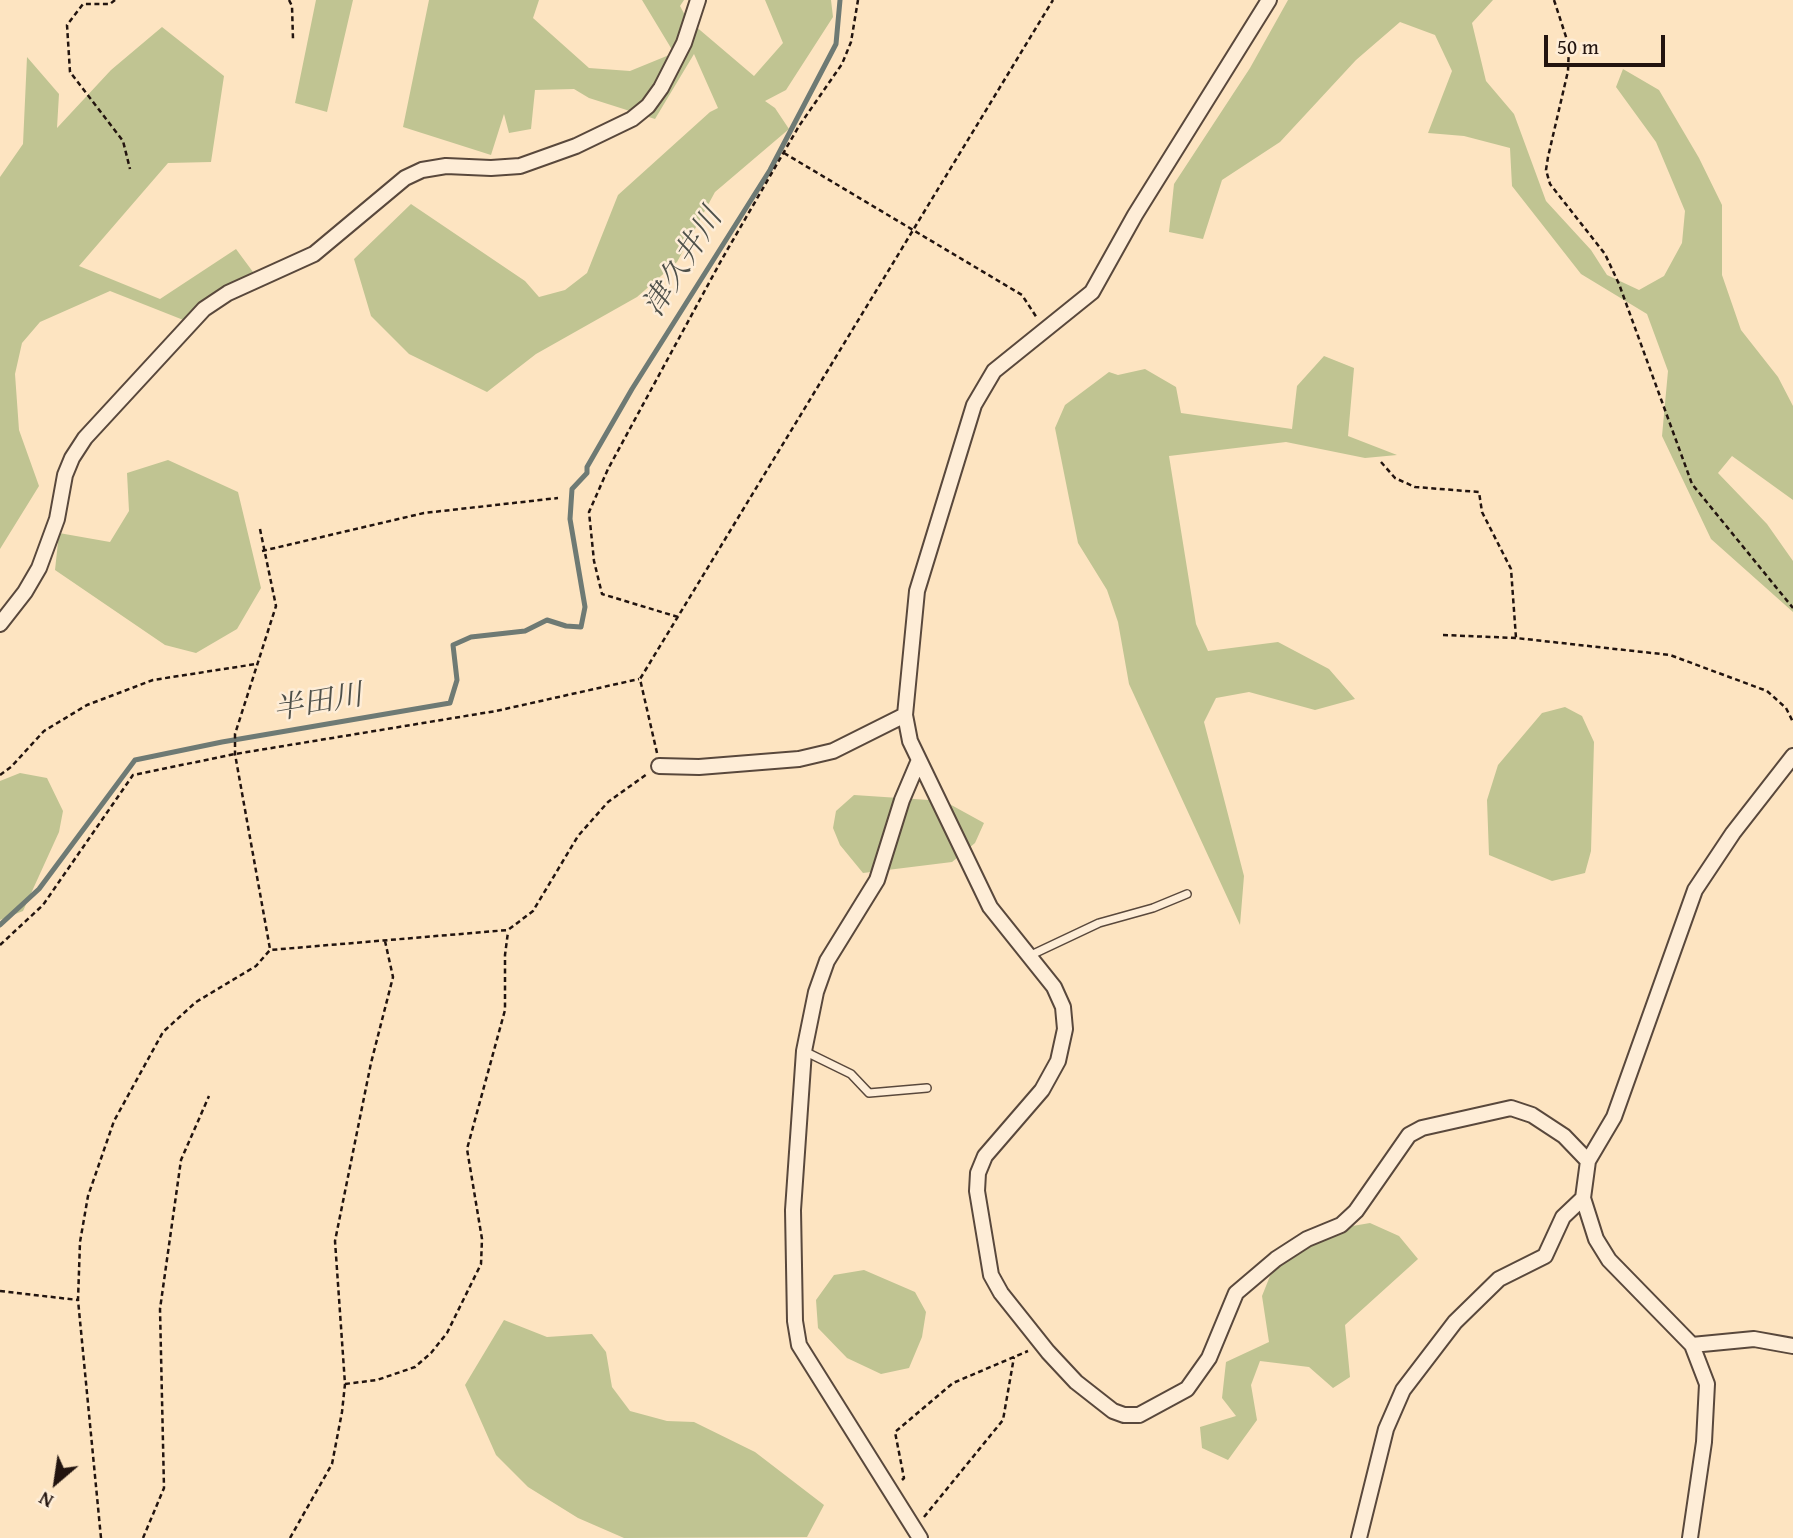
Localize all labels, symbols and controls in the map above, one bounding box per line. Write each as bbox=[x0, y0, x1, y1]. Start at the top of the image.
scale bar bbox=[1548, 21, 1669, 65]
text: 50 m bbox=[1557, 31, 1599, 62]
water label: 津久井川 bbox=[637, 203, 731, 323]
water label: 半田川 bbox=[271, 678, 365, 730]
north arrow bbox=[21, 1447, 91, 1517]
text: N bbox=[33, 1485, 58, 1516]

